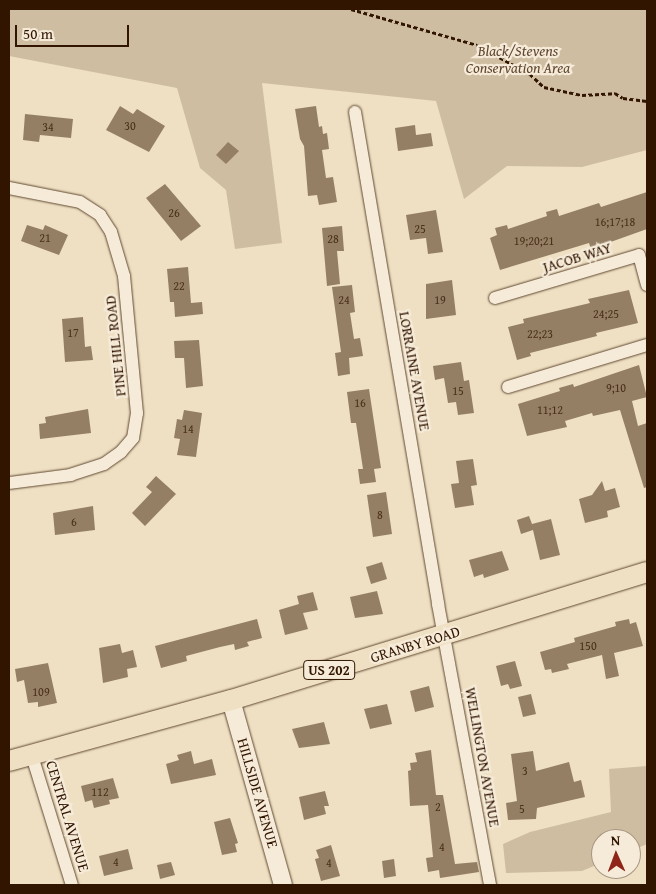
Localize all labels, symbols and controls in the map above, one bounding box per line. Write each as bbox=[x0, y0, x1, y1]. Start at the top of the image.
scale bar bbox=[18, 15, 131, 47]
text: 50 m bbox=[23, 23, 53, 44]
park label: Black/Stevens Conservation Area bbox=[466, 41, 570, 76]
house number: 30 bbox=[124, 119, 136, 133]
house number: 34 bbox=[42, 120, 54, 134]
house number: 26 bbox=[168, 206, 180, 220]
house number: 16;17;18 bbox=[595, 215, 635, 229]
house number: 25 bbox=[414, 222, 426, 236]
house number: 21 bbox=[39, 231, 51, 245]
house number: 28 bbox=[327, 232, 339, 246]
house number: 19;20;21 bbox=[514, 234, 554, 248]
street label: JACOB WAY bbox=[540, 238, 614, 276]
house number: 22 bbox=[173, 279, 185, 293]
house number: 24 bbox=[338, 293, 350, 307]
house number: 19 bbox=[434, 293, 446, 307]
street label: PINE HILL ROAD bbox=[101, 295, 129, 397]
house number: 24;25 bbox=[593, 307, 619, 321]
street label: LORRAINE AVENUE bbox=[396, 310, 434, 432]
house number: 17 bbox=[67, 326, 79, 340]
house number: 22;23 bbox=[527, 327, 553, 341]
house number: 9;10 bbox=[606, 381, 626, 395]
house number: 15 bbox=[452, 384, 464, 398]
house number: 16 bbox=[354, 396, 366, 410]
house number: 11;12 bbox=[537, 403, 563, 417]
house number: 14 bbox=[182, 422, 194, 436]
house number: 8 bbox=[377, 508, 383, 522]
house number: 6 bbox=[71, 515, 77, 529]
street label: GRANBY ROAD bbox=[368, 622, 462, 666]
house number: 150 bbox=[579, 639, 597, 653]
road number: US 202 bbox=[303, 658, 355, 682]
house number: 109 bbox=[32, 685, 50, 699]
street label: WELLINGTON AVENUE bbox=[462, 686, 504, 828]
street label: HILLSIDE AVENUE bbox=[234, 736, 282, 850]
street label: CENTRAL AVENUE bbox=[43, 758, 93, 874]
house number: 3 bbox=[522, 764, 528, 778]
house number: 112 bbox=[91, 785, 109, 799]
house number: 2 bbox=[435, 800, 441, 814]
house number: 5 bbox=[519, 802, 525, 816]
north arrow bbox=[591, 829, 641, 879]
text: N bbox=[610, 830, 621, 850]
house number: 4 bbox=[439, 840, 445, 854]
house number: 4 bbox=[113, 855, 119, 869]
house number: 4 bbox=[326, 856, 332, 870]

